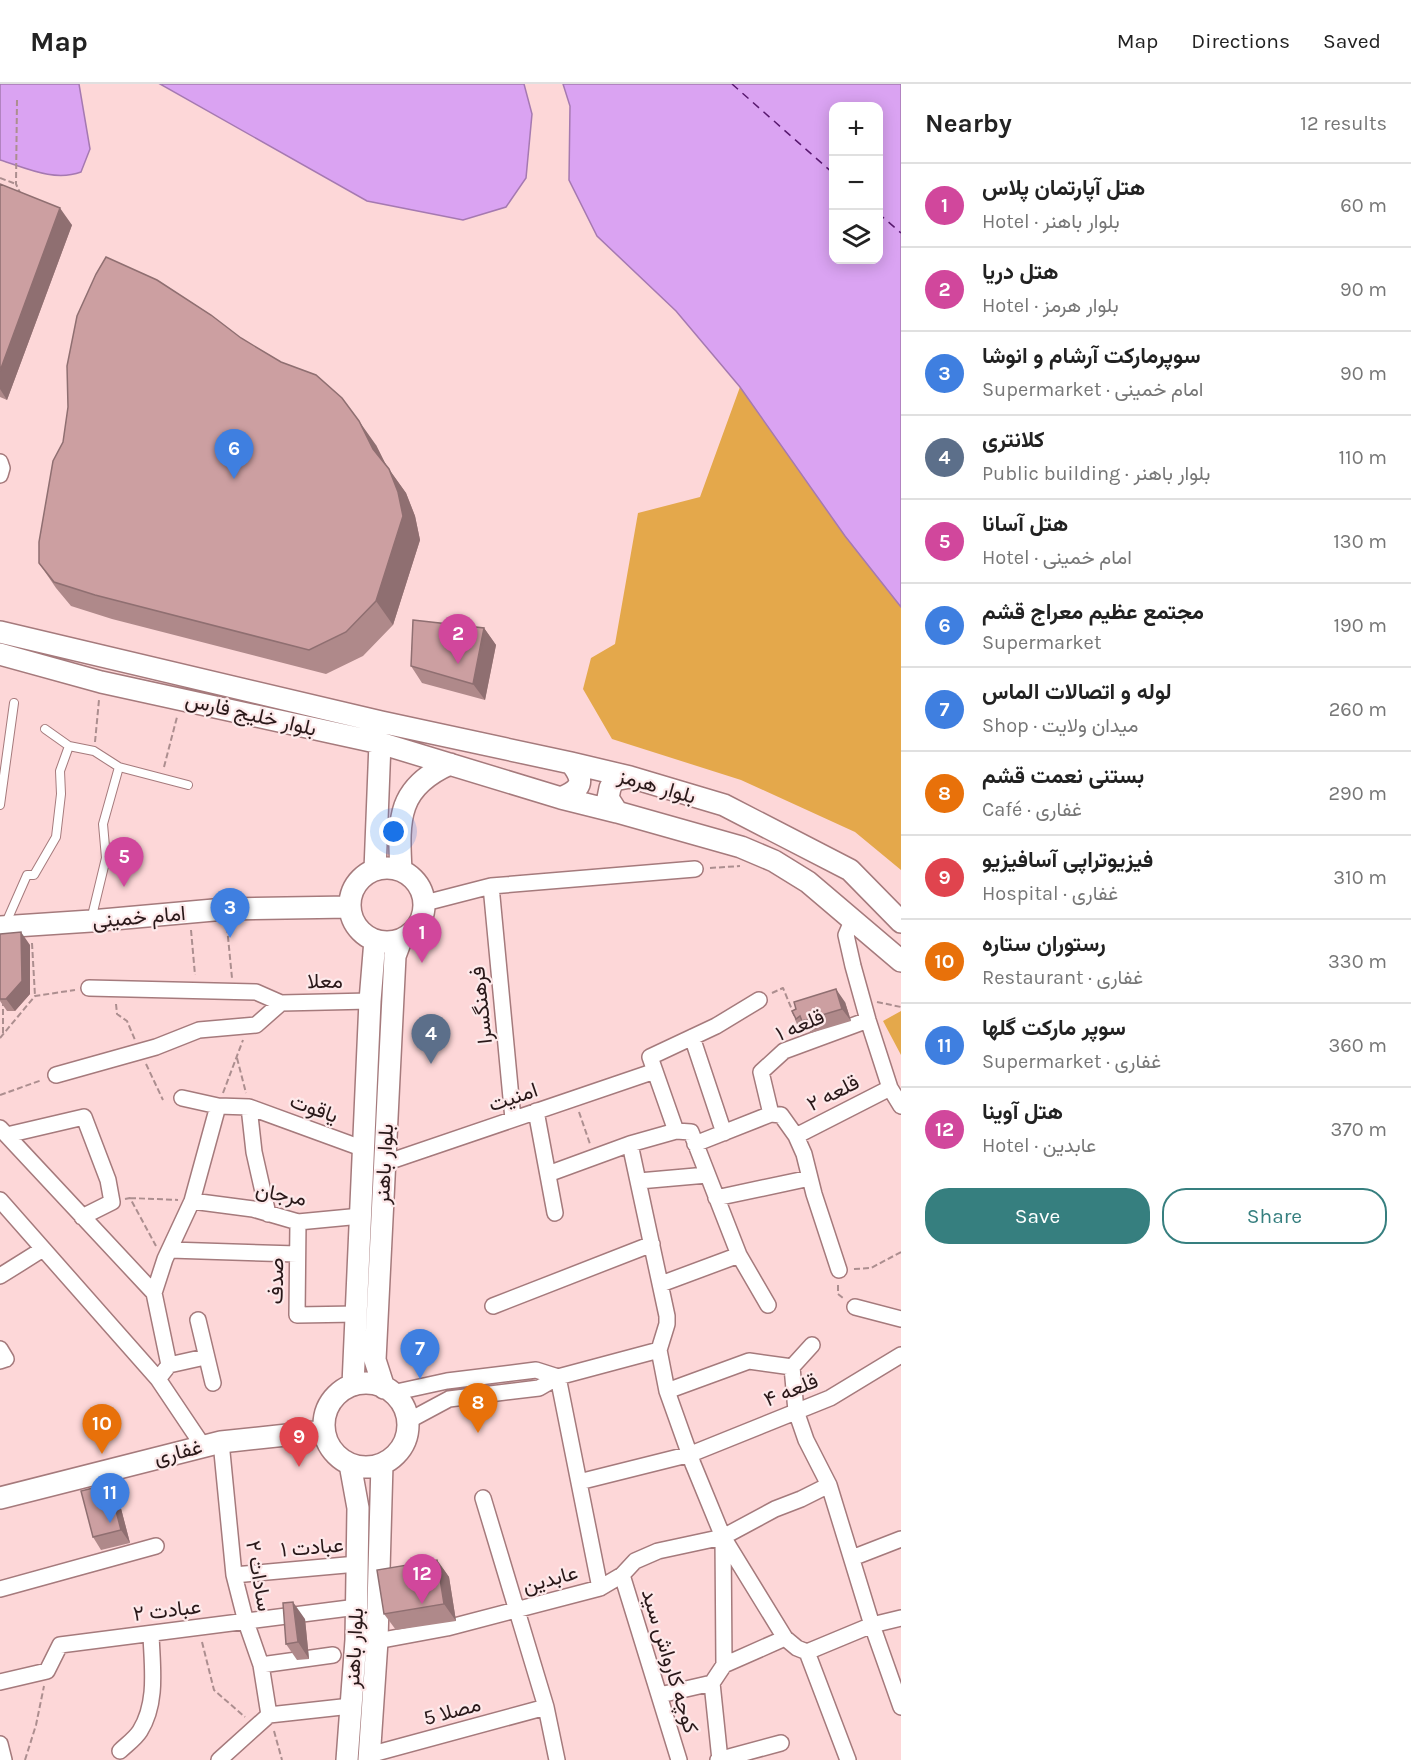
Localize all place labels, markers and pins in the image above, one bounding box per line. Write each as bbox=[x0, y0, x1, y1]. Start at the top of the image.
pin: 6 bbox=[214, 430, 254, 479]
pin: 2 bbox=[438, 614, 478, 664]
pin: 5 bbox=[104, 838, 144, 887]
pin: 3 bbox=[210, 888, 250, 938]
pin: 1 bbox=[402, 914, 442, 963]
pin: 4 bbox=[412, 1014, 450, 1064]
pin: 7 bbox=[400, 1330, 440, 1379]
pin: 8 bbox=[458, 1384, 498, 1433]
pin: 10 bbox=[82, 1404, 122, 1454]
pin: 9 bbox=[280, 1418, 318, 1467]
pin: 11 bbox=[90, 1474, 130, 1523]
pin: 12 bbox=[402, 1554, 442, 1604]

